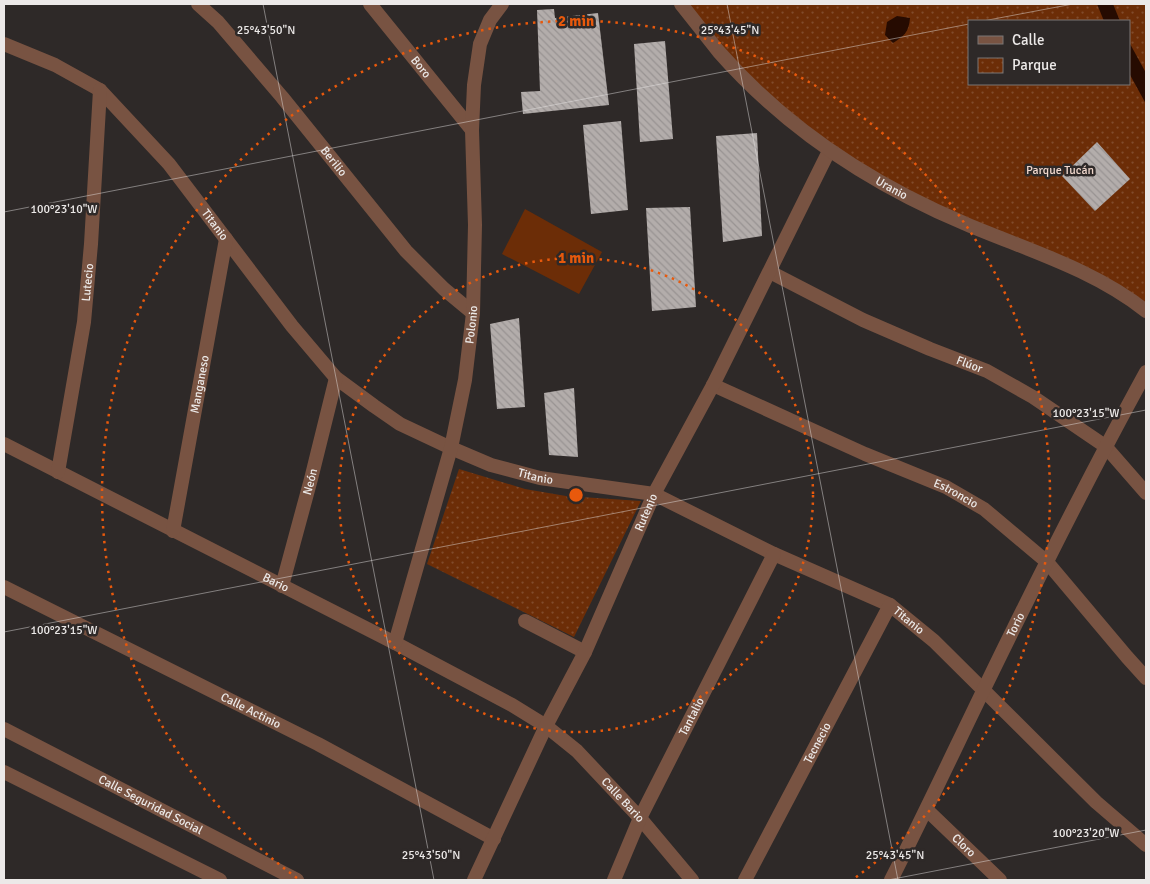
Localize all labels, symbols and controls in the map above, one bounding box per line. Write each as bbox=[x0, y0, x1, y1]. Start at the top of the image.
text: 2 min bbox=[558, 12, 594, 30]
legend bbox=[968, 20, 1130, 85]
text: 25°43'50"N bbox=[237, 23, 295, 38]
text: 25°43'45"N bbox=[701, 23, 759, 38]
text: Calle bbox=[1012, 31, 1045, 49]
street label: Boro bbox=[408, 53, 434, 81]
text: Parque bbox=[1012, 56, 1057, 74]
street label: Berilio bbox=[317, 143, 350, 179]
park label: Parque Tucán bbox=[1026, 163, 1094, 178]
street label: Uranio bbox=[873, 173, 910, 203]
text: 100°23'10"W bbox=[30, 202, 98, 217]
street label: Titanio bbox=[198, 206, 232, 243]
text: 1 min bbox=[558, 249, 594, 267]
street label: Lutecio bbox=[78, 263, 97, 302]
street label: Polonio bbox=[462, 305, 481, 345]
street label: Flúor bbox=[954, 352, 985, 376]
street label: Manganeso bbox=[187, 354, 212, 415]
text: 100°23'15"W bbox=[1052, 406, 1120, 421]
street label: Titanio bbox=[516, 465, 554, 487]
street label: Neón bbox=[299, 467, 321, 497]
street label: Estroncio bbox=[931, 475, 981, 511]
centre of rings bbox=[567, 486, 585, 504]
street label: Rutenio bbox=[631, 491, 661, 534]
street label: Bario bbox=[260, 569, 291, 595]
street label: Titanio bbox=[890, 603, 927, 637]
street label: Torio bbox=[1003, 610, 1028, 639]
text: 100°23'15"W bbox=[30, 623, 98, 638]
street label: Calle Actinio bbox=[218, 689, 283, 732]
street label: Tantalio bbox=[676, 695, 707, 738]
street label: Tecnecio bbox=[800, 720, 834, 766]
street label: Calle Seguridad Social bbox=[96, 772, 206, 838]
street label: Calle Bario bbox=[598, 774, 648, 825]
text: 100°23'20"W bbox=[1052, 826, 1120, 841]
street label: Cloro bbox=[949, 830, 979, 860]
text: 25°43'50"N bbox=[402, 848, 460, 863]
text: 25°43'45"N bbox=[866, 848, 924, 863]

